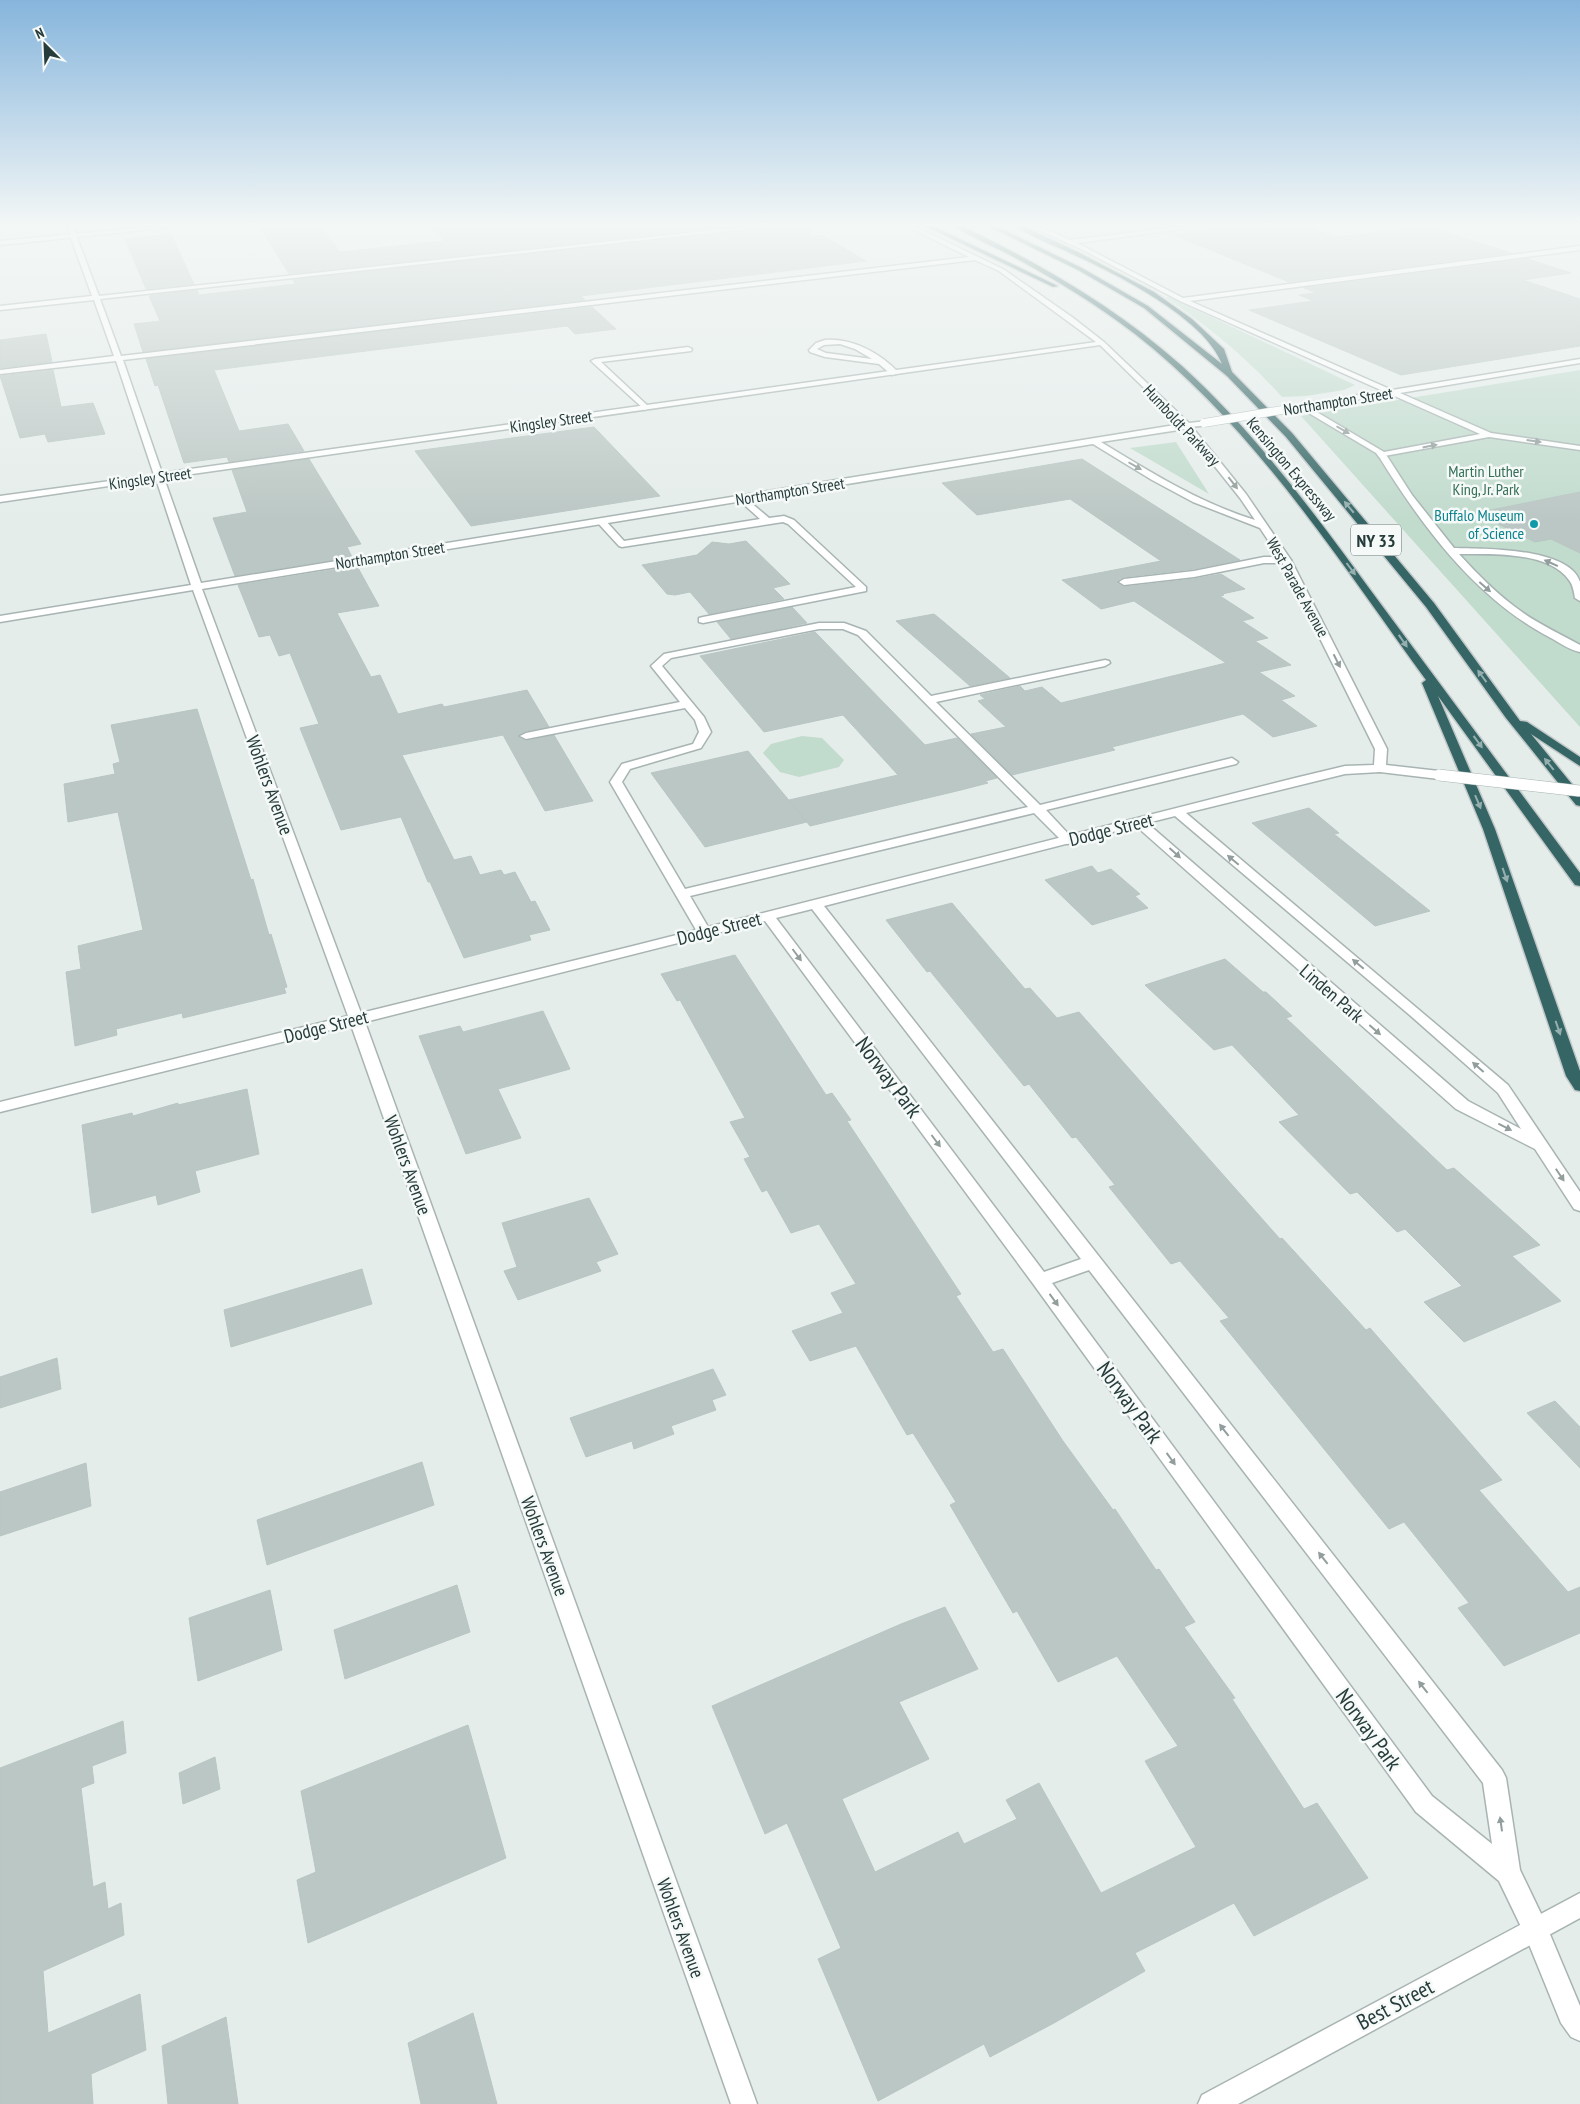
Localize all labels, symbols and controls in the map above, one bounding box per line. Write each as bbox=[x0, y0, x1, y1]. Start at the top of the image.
north arrow bbox=[20, 20, 70, 70]
text: N bbox=[33, 23, 47, 43]
street label: Humboldt Parkway bbox=[1139, 380, 1225, 470]
street label: Northampton Street bbox=[1282, 382, 1395, 419]
street label: Kingsley Street bbox=[509, 405, 594, 437]
street label: Kensington Expressway bbox=[1243, 413, 1341, 525]
one-way arrow bbox=[1336, 425, 1349, 434]
one-way arrow bbox=[1527, 438, 1543, 446]
one-way arrow bbox=[1422, 442, 1437, 450]
park label: Martin Luther King, Jr. Park bbox=[1448, 461, 1524, 499]
street label: Kingsley Street bbox=[108, 462, 193, 494]
one-way arrow bbox=[1129, 462, 1142, 471]
street label: Northampton Street bbox=[734, 472, 847, 509]
one-way arrow bbox=[1228, 476, 1238, 490]
one-way arrow bbox=[1344, 501, 1355, 514]
place label: Buffalo Museum of Science bbox=[1434, 505, 1524, 543]
marker: Buffalo Museum of Science bbox=[1528, 518, 1540, 530]
road number: NY 33 bbox=[1351, 524, 1401, 556]
street label: West Parade Avenue bbox=[1262, 534, 1334, 640]
street label: Northampton Street bbox=[334, 536, 447, 573]
one-way arrow bbox=[1544, 559, 1558, 567]
one-way arrow bbox=[1346, 562, 1356, 576]
one-way arrow bbox=[1479, 581, 1491, 592]
one-way arrow bbox=[1398, 634, 1408, 647]
one-way arrow bbox=[1333, 654, 1341, 668]
one-way arrow bbox=[1477, 669, 1487, 683]
street label: Wohlers Avenue bbox=[241, 732, 299, 838]
one-way arrow bbox=[1473, 735, 1483, 748]
one-way arrow bbox=[1544, 758, 1555, 771]
one-way arrow bbox=[1474, 795, 1482, 809]
street label: Dodge Street bbox=[1066, 807, 1156, 851]
one-way arrow bbox=[1169, 847, 1181, 859]
one-way arrow bbox=[1228, 854, 1240, 866]
one-way arrow bbox=[1502, 867, 1509, 882]
street label: Dodge Street bbox=[674, 906, 764, 950]
one-way arrow bbox=[792, 948, 803, 961]
street label: Linden Park bbox=[1295, 959, 1369, 1028]
one-way arrow bbox=[1352, 959, 1365, 970]
street label: Dodge Street bbox=[281, 1004, 371, 1048]
one-way arrow bbox=[1554, 1021, 1562, 1036]
one-way arrow bbox=[1369, 1025, 1382, 1036]
street label: Norway Park bbox=[849, 1031, 929, 1123]
one-way arrow bbox=[1472, 1061, 1484, 1073]
street label: Wohlers Avenue bbox=[379, 1112, 437, 1218]
one-way arrow bbox=[1498, 1123, 1512, 1131]
one-way arrow bbox=[931, 1134, 942, 1147]
one-way arrow bbox=[1555, 1169, 1565, 1182]
one-way arrow bbox=[1049, 1293, 1060, 1306]
street label: Norway Park bbox=[1091, 1356, 1169, 1449]
one-way arrow bbox=[1218, 1423, 1229, 1436]
one-way arrow bbox=[1166, 1452, 1176, 1466]
street label: Wohlers Avenue bbox=[516, 1493, 574, 1599]
one-way arrow bbox=[1318, 1551, 1328, 1565]
one-way arrow bbox=[1417, 1680, 1428, 1693]
street label: Norway Park bbox=[1330, 1683, 1408, 1776]
one-way arrow bbox=[1497, 1816, 1505, 1832]
street label: Wohlers Avenue bbox=[652, 1875, 710, 1981]
street label: Best Street bbox=[1352, 1972, 1438, 2036]

